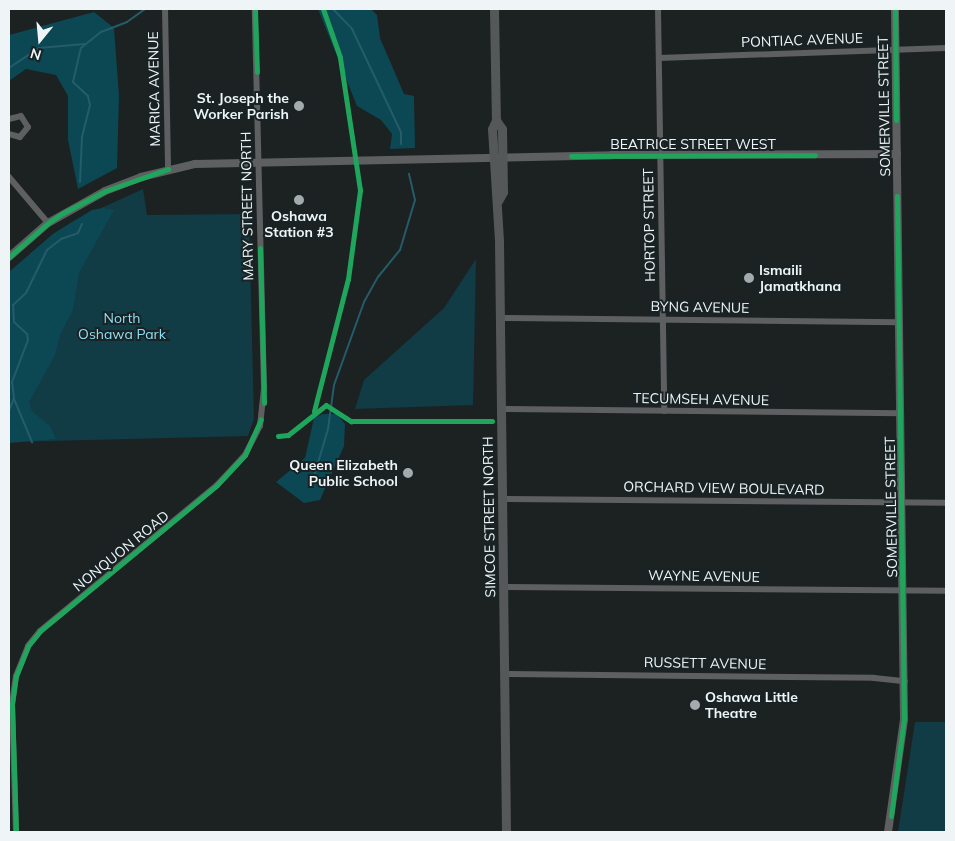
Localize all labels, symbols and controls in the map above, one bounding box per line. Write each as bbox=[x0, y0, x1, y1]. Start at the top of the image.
north arrow bbox=[15, 15, 65, 65]
street label: PONTIAC AVENUE bbox=[741, 29, 863, 51]
street label: MARICA AVENUE bbox=[145, 31, 163, 147]
street label: SOMERVILLE STREET bbox=[874, 35, 894, 177]
text: N bbox=[28, 44, 43, 64]
place label: St. Joseph the Worker Parish bbox=[194, 90, 289, 122]
marker: St. Joseph the Worker Parish bbox=[293, 100, 305, 112]
street label: MARY STREET NORTH bbox=[237, 131, 257, 281]
street label: BEATRICE STREET WEST bbox=[610, 136, 776, 152]
street label: HORTOP STREET bbox=[640, 168, 658, 282]
marker: Oshawa Station #3 bbox=[293, 194, 305, 206]
place label: Oshawa Station #3 bbox=[264, 208, 334, 240]
place label: Ismaili Jamatkhana bbox=[759, 262, 841, 294]
marker: Ismaili Jamatkhana bbox=[743, 272, 755, 284]
street label: BYNG AVENUE bbox=[650, 298, 750, 316]
park label: North Oshawa Park bbox=[78, 310, 166, 342]
street label: TECUMSEH AVENUE bbox=[633, 389, 769, 409]
street label: SIMCOE STREET NORTH bbox=[479, 436, 499, 598]
street label: SOMERVILLE STREET bbox=[881, 436, 901, 578]
place label: Queen Elizabeth Public School bbox=[289, 457, 398, 490]
marker: Queen Elizabeth Public School bbox=[402, 467, 414, 479]
street label: ORCHARD VIEW BOULEVARD bbox=[623, 478, 825, 498]
street label: NONQUON ROAD bbox=[70, 507, 172, 595]
street label: WAYNE AVENUE bbox=[648, 567, 760, 585]
street label: RUSSETT AVENUE bbox=[644, 654, 766, 672]
place label: Oshawa Little Theatre bbox=[705, 689, 798, 722]
marker: Oshawa Little Theatre bbox=[689, 699, 701, 711]

